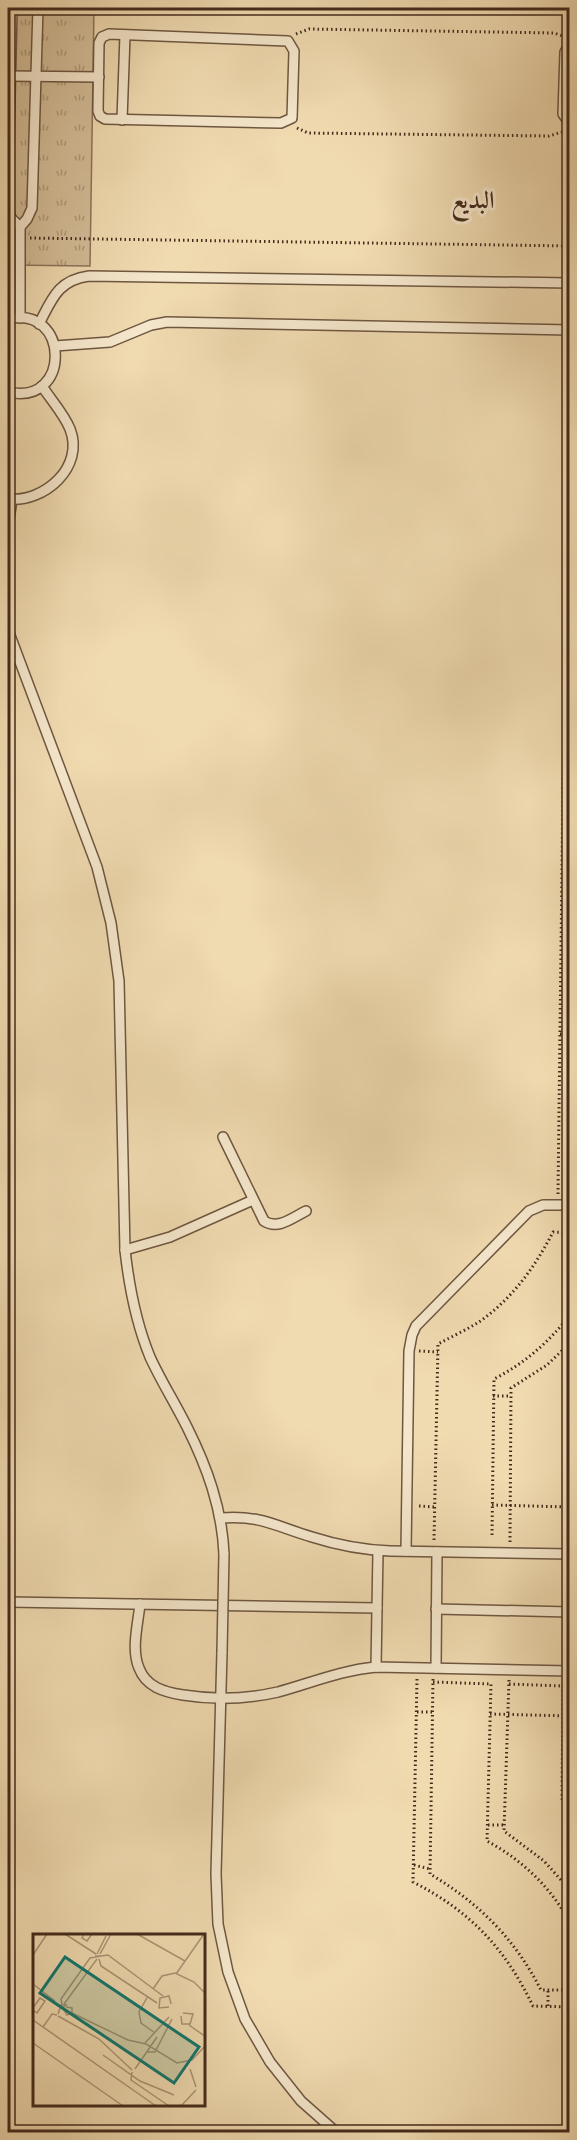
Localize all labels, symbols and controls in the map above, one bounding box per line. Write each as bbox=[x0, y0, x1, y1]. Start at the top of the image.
district label: البديع bbox=[452, 185, 494, 222]
inset map bbox=[33, 1934, 206, 2107]

